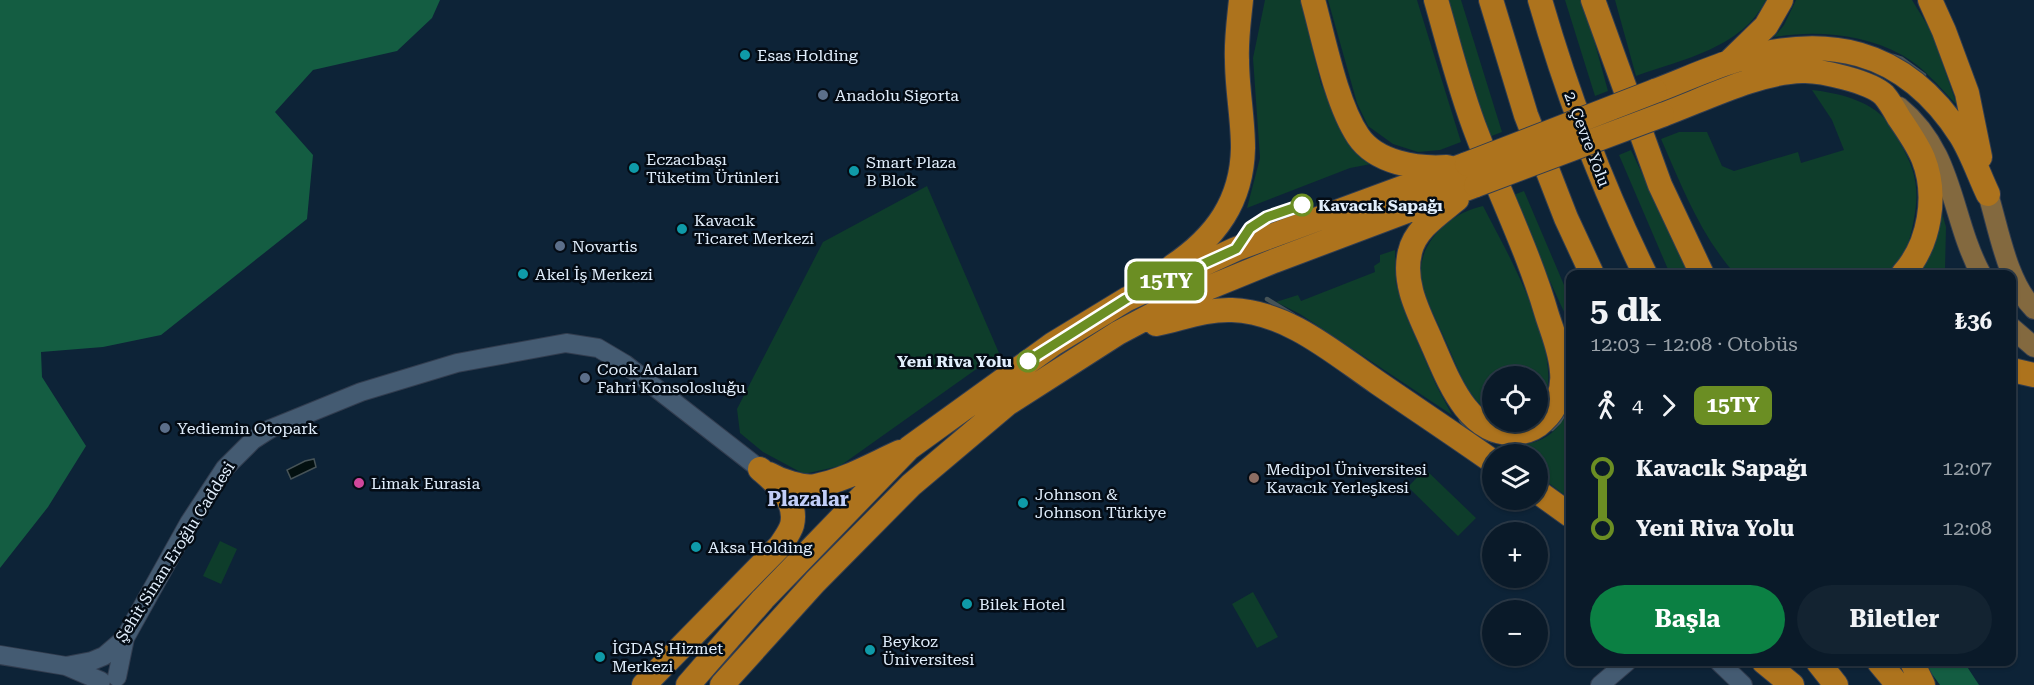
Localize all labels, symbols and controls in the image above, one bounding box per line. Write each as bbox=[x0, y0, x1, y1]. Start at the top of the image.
place label: Esas Holding bbox=[757, 46, 859, 65]
marker: Esas Holding bbox=[738, 48, 752, 62]
place label: Anadolu Sigorta bbox=[835, 86, 959, 105]
marker: Anadolu Sigorta bbox=[816, 88, 830, 102]
street label: 2. Çevre Yolu bbox=[1560, 89, 1614, 189]
place label: Eczacıbaşı Tüketim Ürünleri bbox=[646, 150, 779, 187]
place label: Smart Plaza B Blok bbox=[866, 153, 956, 190]
marker: Eczacıbaşı Tüketim Ürünleri bbox=[627, 161, 641, 175]
marker: Smart Plaza B Blok bbox=[847, 164, 861, 178]
marker: Kavacık Sapağı bbox=[1291, 194, 1313, 216]
place label: Kavacık Sapağı bbox=[1318, 196, 1443, 215]
place label: Kavacık Ticaret Merkezi bbox=[694, 211, 814, 248]
marker: Kavacık Ticaret Merkezi bbox=[675, 222, 689, 236]
place label: Novartis bbox=[572, 237, 638, 256]
marker: Novartis bbox=[553, 239, 567, 253]
line badge: 15TY bbox=[1124, 262, 1208, 300]
place label: Akel İş Merkezi bbox=[535, 265, 653, 284]
marker: Akel İş Merkezi bbox=[516, 267, 530, 281]
text: 15TY bbox=[1139, 269, 1193, 293]
text: 5 dk bbox=[1590, 290, 1662, 329]
text: ₺36 bbox=[1955, 309, 1992, 334]
text: 12:03 – 12:08 · Otobüs bbox=[1590, 332, 1798, 356]
marker: Yeni Riva Yolu bbox=[1017, 350, 1039, 372]
place label: Yeni Riva Yolu bbox=[897, 352, 1012, 371]
place label: Cook Adaları Fahri Konsolosluğu bbox=[597, 360, 746, 397]
map controls bbox=[1482, 366, 1548, 666]
button: locate bbox=[1482, 366, 1548, 432]
marker: Cook Adaları Fahri Konsolosluğu bbox=[578, 371, 592, 385]
icon: walk bbox=[1590, 389, 1623, 422]
icon: forward bbox=[1652, 389, 1685, 422]
text: 4 bbox=[1632, 393, 1643, 417]
text: 15TY bbox=[1706, 393, 1760, 417]
place label: Yediemin Otopark bbox=[177, 419, 318, 438]
marker: Yediemin Otopark bbox=[158, 421, 172, 435]
button: layers bbox=[1482, 444, 1548, 510]
text: Kavacık Sapağı bbox=[1636, 456, 1807, 481]
text: 12:07 bbox=[1942, 456, 1992, 480]
street label: Şehit Sinan Eroğlu Caddesi bbox=[112, 458, 238, 646]
place label: Medipol Üniversitesi Kavacık Yerleşkesi bbox=[1266, 460, 1427, 497]
marker: Medipol Üniversitesi Kavacık Yerleşkesi bbox=[1247, 471, 1261, 485]
place label: Limak Eurasia bbox=[371, 474, 480, 493]
marker: Limak Eurasia bbox=[352, 476, 366, 490]
place label: Johnson & Johnson Türkiye bbox=[1035, 485, 1166, 522]
district label: Plazalar bbox=[767, 487, 849, 511]
marker: Johnson & Johnson Türkiye bbox=[1016, 496, 1030, 510]
text: Yeni Riva Yolu bbox=[1636, 516, 1794, 541]
text: 12:08 bbox=[1942, 516, 1992, 540]
button: + bbox=[1482, 522, 1548, 588]
place label: Aksa Holding bbox=[708, 538, 813, 557]
marker: Aksa Holding bbox=[689, 540, 703, 554]
button: Başla bbox=[1590, 585, 1785, 654]
button: Biletler bbox=[1797, 585, 1992, 654]
place label: Bilek Hotel bbox=[979, 595, 1065, 614]
marker: Bilek Hotel bbox=[960, 597, 974, 611]
button: − bbox=[1482, 600, 1548, 666]
place label: Beykoz Üniversitesi bbox=[882, 632, 974, 669]
place label: İGDAŞ Hizmet Merkezi bbox=[612, 639, 723, 676]
marker: Beykoz Üniversitesi bbox=[863, 643, 877, 657]
marker: İGDAŞ Hizmet Merkezi bbox=[593, 650, 607, 664]

